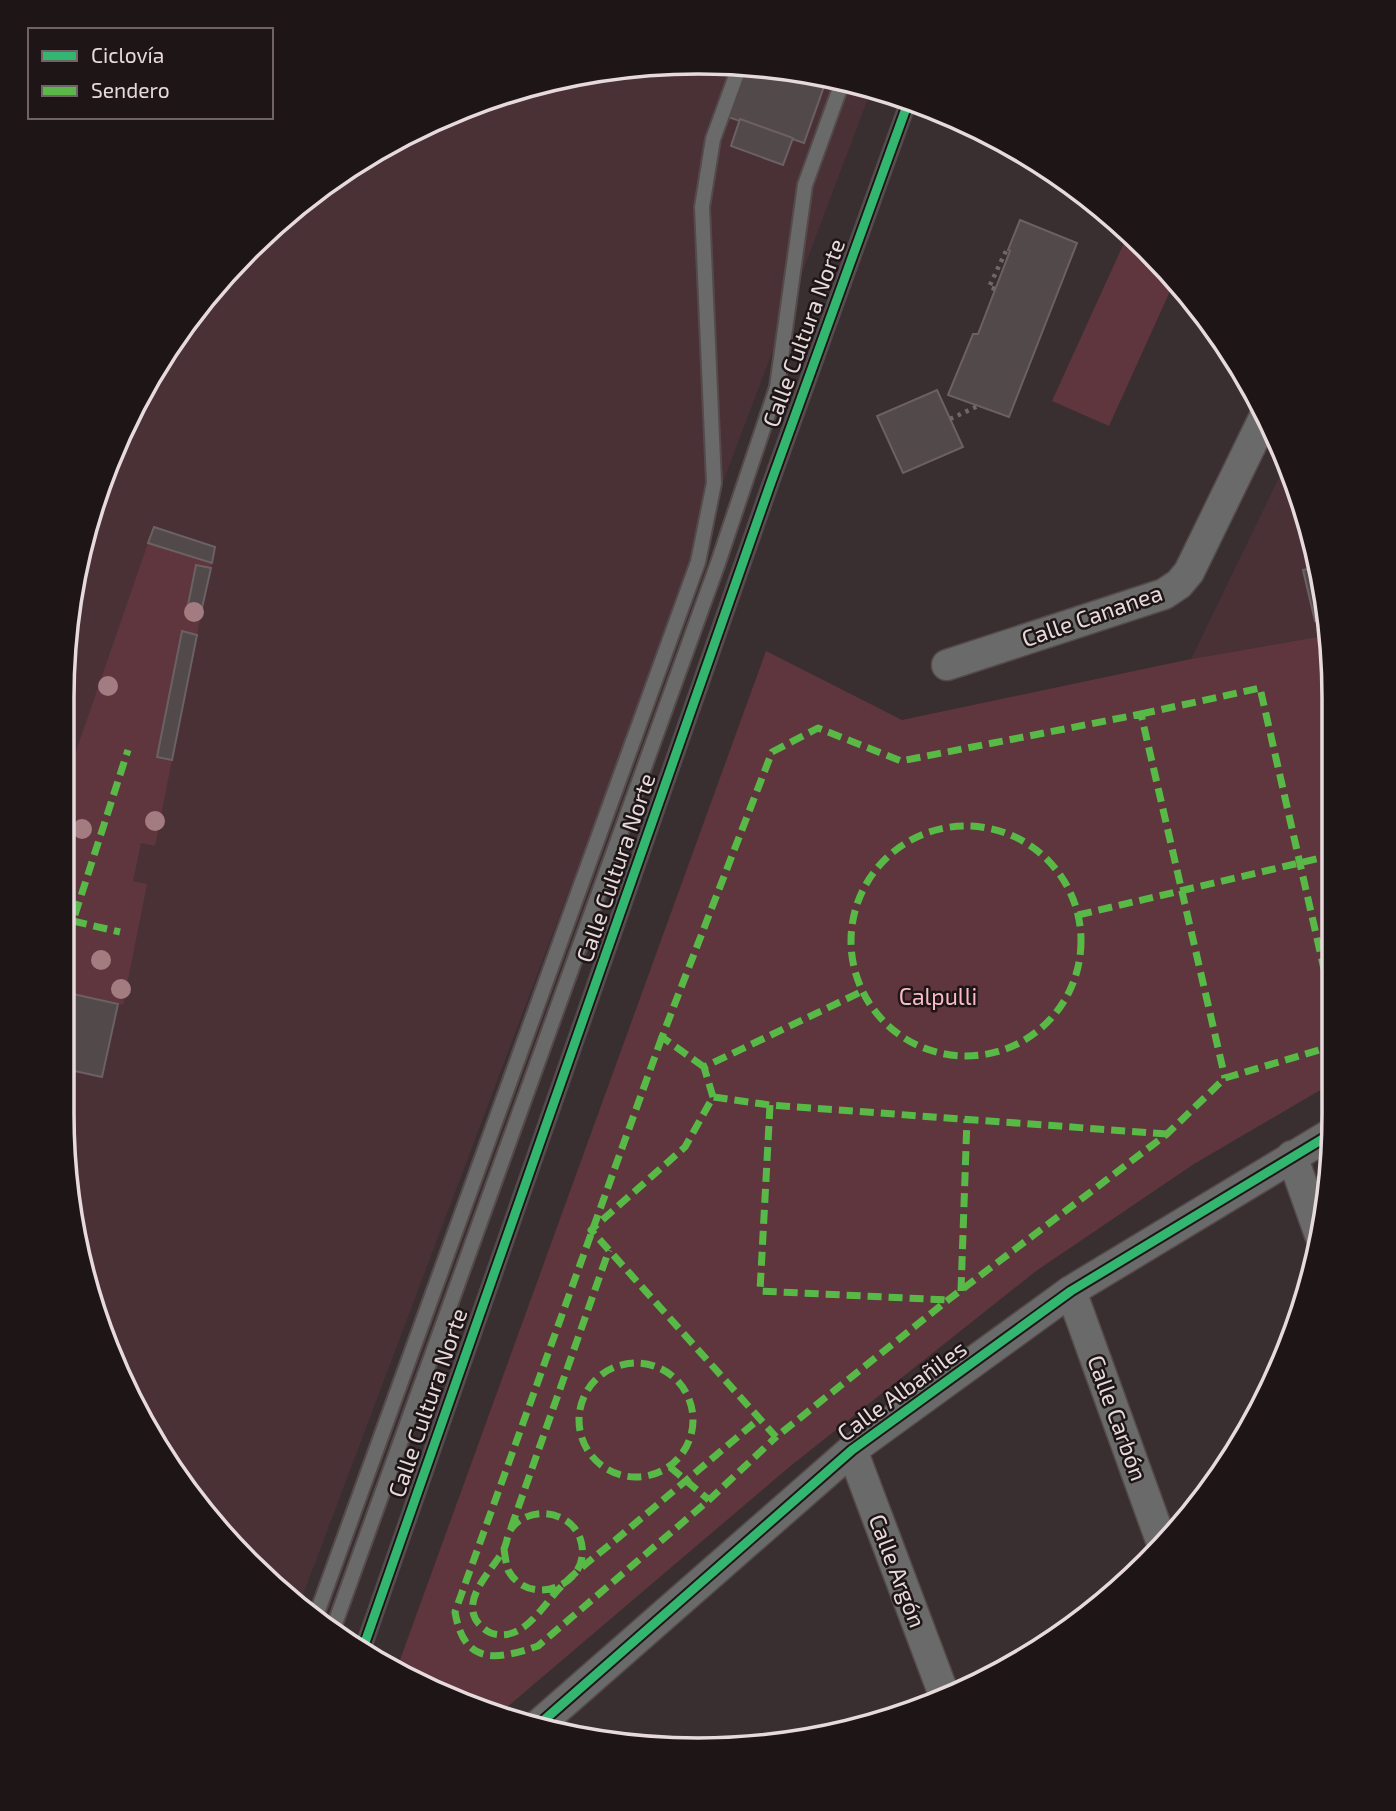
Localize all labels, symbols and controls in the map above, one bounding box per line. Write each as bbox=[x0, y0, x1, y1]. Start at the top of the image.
legend bbox=[28, 28, 273, 119]
text: Ciclovía bbox=[91, 42, 164, 67]
text: Sendero bbox=[91, 77, 170, 102]
street label: Calle Cultura Norte bbox=[756, 235, 850, 431]
street label: Calle Cananea bbox=[1018, 578, 1166, 652]
street label: Calle Cultura Norte bbox=[570, 769, 661, 966]
park label: Calpulli bbox=[899, 982, 977, 1010]
street label: Calle Cultura Norte bbox=[382, 1304, 473, 1501]
street label: Calle Albañiles bbox=[831, 1334, 972, 1447]
street label: Calle Carbón bbox=[1082, 1351, 1154, 1484]
street label: Calle Argón bbox=[864, 1510, 932, 1631]

